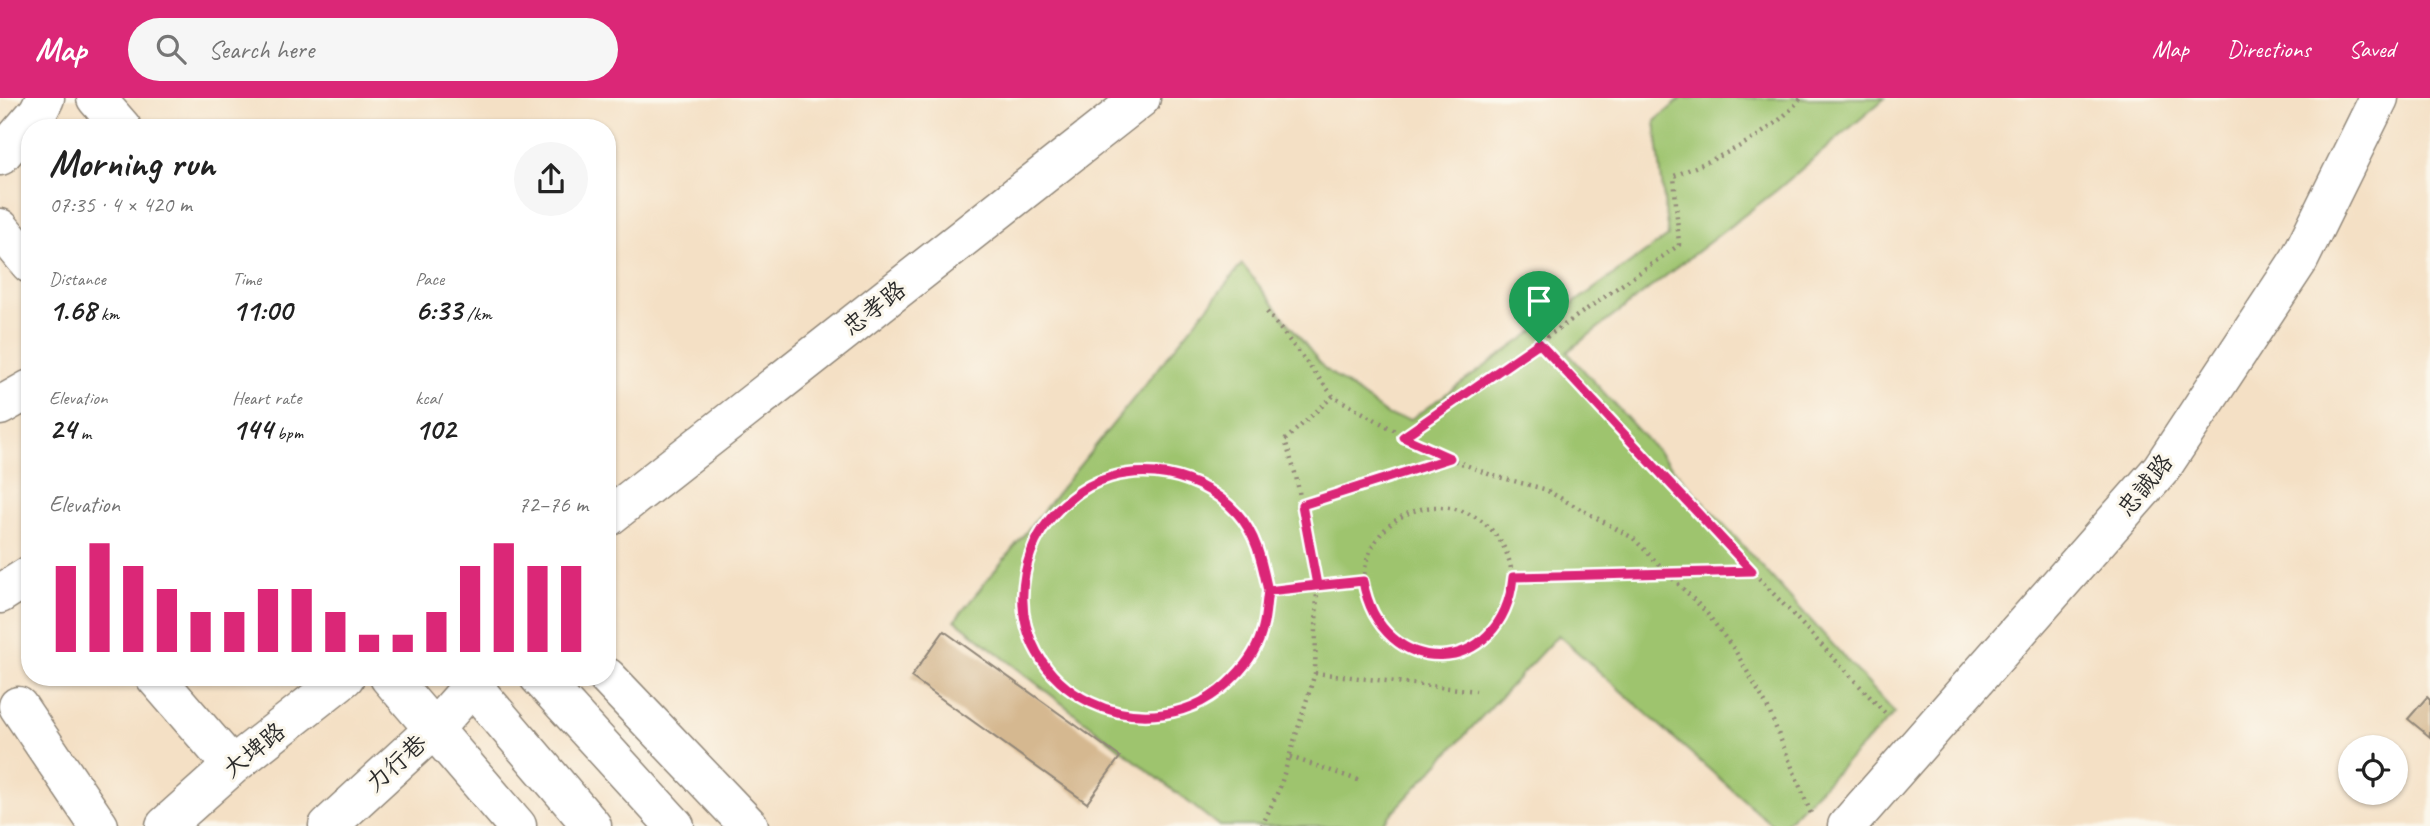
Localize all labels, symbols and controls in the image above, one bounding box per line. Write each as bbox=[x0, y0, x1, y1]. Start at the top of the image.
search box bbox=[128, 18, 618, 81]
text: Map bbox=[35, 28, 86, 70]
icon: search bbox=[152, 30, 190, 68]
text: Search here bbox=[208, 33, 314, 66]
text: Map bbox=[2152, 34, 2189, 64]
text: Directions bbox=[2227, 34, 2310, 64]
text: Saved bbox=[2348, 34, 2395, 64]
text: Morning run bbox=[49, 140, 215, 187]
button: share bbox=[514, 142, 588, 216]
text: 07:35 · 4 × 420 m bbox=[49, 190, 192, 219]
text: Distance bbox=[49, 267, 106, 291]
text: Time bbox=[232, 267, 261, 291]
text: Pace bbox=[415, 267, 444, 291]
pin bbox=[1509, 271, 1569, 343]
street label: 忠孝路 bbox=[836, 274, 912, 342]
icon: arrive bbox=[1520, 282, 1558, 320]
text: 1.68 bbox=[49, 291, 96, 329]
text: 11:00 bbox=[232, 291, 292, 329]
text: 6:33 bbox=[415, 291, 462, 329]
text: km bbox=[96, 302, 119, 326]
text: /km bbox=[462, 302, 492, 326]
text: Elevation bbox=[49, 386, 107, 410]
text: Heart rate bbox=[232, 386, 301, 410]
text: kcal bbox=[415, 386, 440, 410]
text: 24 bbox=[49, 410, 76, 448]
text: 144 bbox=[232, 410, 273, 448]
text: 102 bbox=[415, 410, 456, 448]
text: m bbox=[76, 421, 91, 445]
text: bpm bbox=[273, 421, 303, 445]
street label: 忠誠路 bbox=[2111, 448, 2179, 522]
text: Elevation bbox=[49, 490, 120, 519]
text: 72–76 m bbox=[518, 490, 588, 519]
street label: 大埤路 bbox=[217, 716, 291, 784]
street label: 力行巷 bbox=[359, 728, 433, 798]
map controls bbox=[2338, 735, 2408, 805]
button: locate bbox=[2338, 735, 2408, 805]

